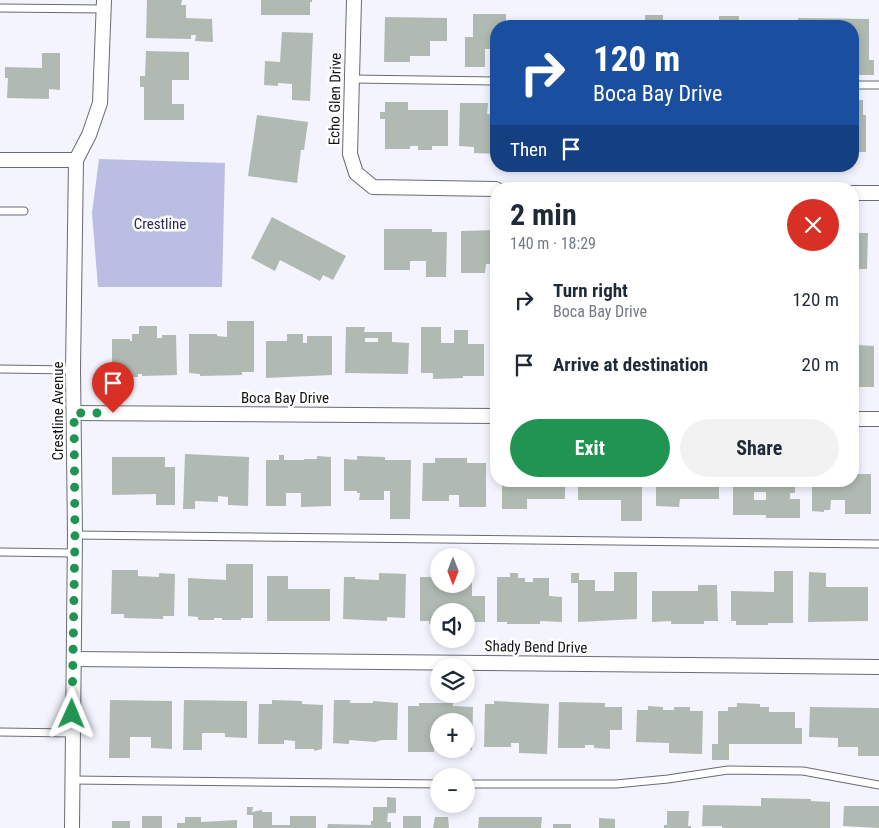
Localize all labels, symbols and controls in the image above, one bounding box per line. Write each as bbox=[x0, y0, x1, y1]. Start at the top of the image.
text: 120 m bbox=[593, 39, 680, 80]
icon: right bbox=[510, 40, 575, 105]
street label: Echo Glen Drive bbox=[325, 53, 345, 145]
text: Boca Bay Drive bbox=[593, 81, 722, 106]
icon: arrive bbox=[557, 135, 585, 163]
text: Then bbox=[510, 138, 547, 161]
text: 2 min bbox=[510, 197, 577, 232]
button: close bbox=[787, 199, 839, 251]
park label: Crestline bbox=[134, 215, 186, 233]
text: 140 m · 18:29 bbox=[510, 234, 596, 253]
text: Turn right bbox=[553, 279, 628, 302]
icon: right bbox=[510, 286, 538, 314]
text: 120 m bbox=[792, 288, 839, 311]
text: Boca Bay Drive bbox=[553, 302, 647, 321]
icon: arrive bbox=[510, 351, 538, 379]
text: Arrive at destination bbox=[553, 353, 708, 376]
text: 20 m bbox=[802, 353, 839, 376]
street label: Crestline Avenue bbox=[49, 361, 67, 461]
pin bbox=[92, 362, 134, 413]
icon: arrive bbox=[99, 369, 127, 397]
street label: Boca Bay Drive bbox=[241, 389, 329, 407]
button: Exit bbox=[510, 419, 670, 477]
button: Share bbox=[680, 419, 839, 477]
north arrow bbox=[430, 548, 475, 592]
map controls bbox=[430, 548, 475, 813]
button: sound bbox=[430, 603, 475, 648]
street label: Shady Bend Drive bbox=[485, 637, 587, 657]
button: layers bbox=[430, 658, 475, 703]
position arrow bbox=[45, 687, 97, 739]
button: + bbox=[430, 713, 475, 758]
button: − bbox=[430, 768, 475, 813]

